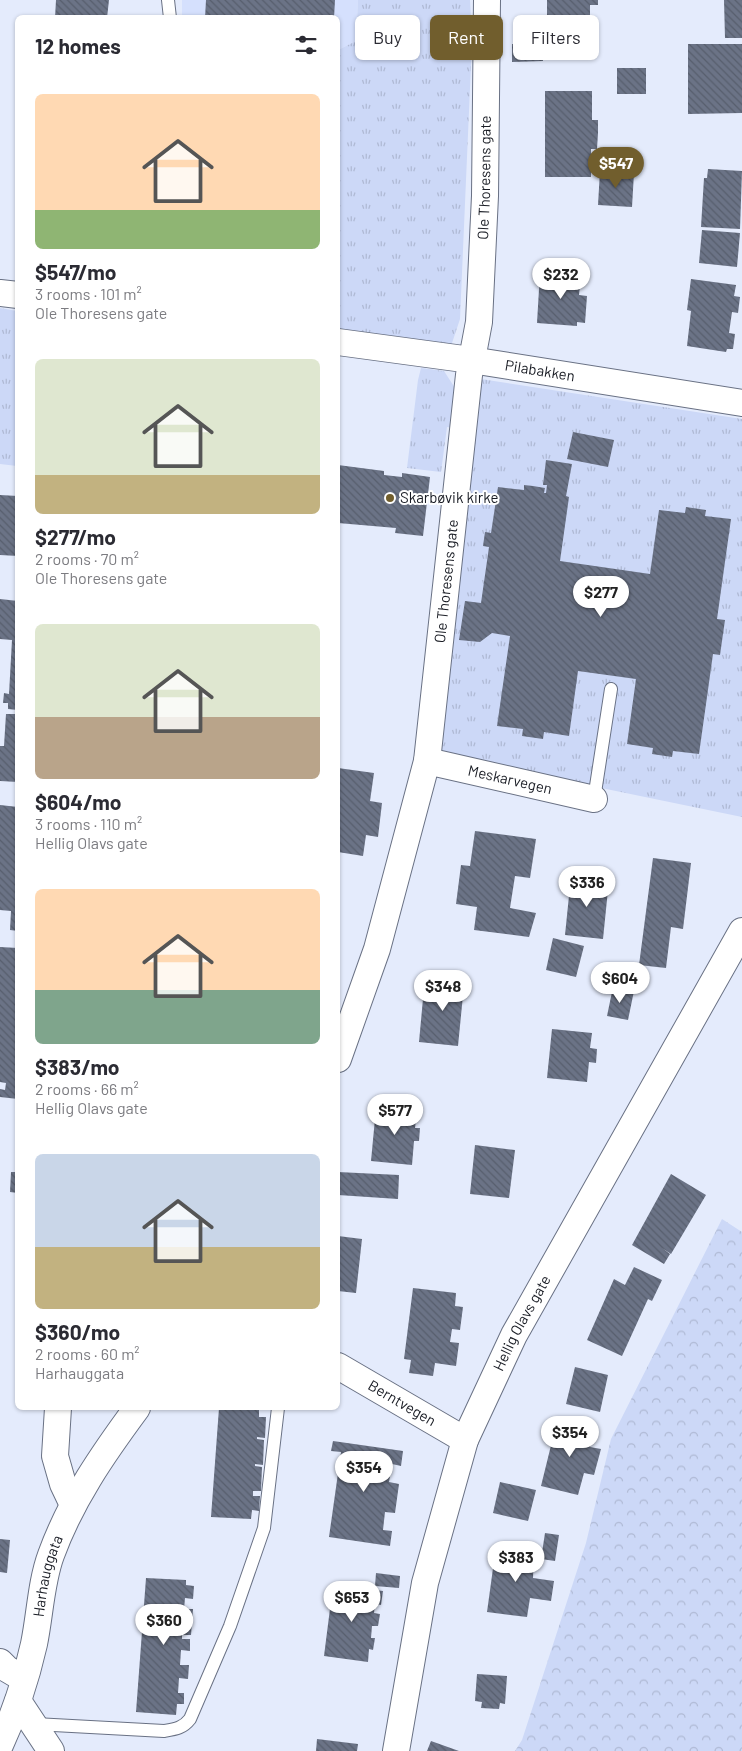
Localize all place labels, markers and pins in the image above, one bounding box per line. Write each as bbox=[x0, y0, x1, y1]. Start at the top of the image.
pin: $547 bbox=[586, 146, 646, 189]
pin: $232 bbox=[531, 258, 591, 300]
place label: Skarbøvik kirke bbox=[400, 488, 498, 506]
marker: Skarbøvik kirke bbox=[384, 492, 396, 504]
pin: $277 bbox=[571, 576, 631, 618]
pin: $336 bbox=[557, 866, 617, 908]
pin: $604 bbox=[590, 962, 650, 1004]
pin: $348 bbox=[413, 970, 473, 1012]
pin: $577 bbox=[365, 1094, 425, 1136]
pin: $354 bbox=[540, 1416, 600, 1458]
pin: $354 bbox=[334, 1450, 394, 1493]
pin: $383 bbox=[486, 1540, 546, 1583]
pin: $653 bbox=[322, 1580, 382, 1623]
pin: $360 bbox=[134, 1604, 194, 1646]

